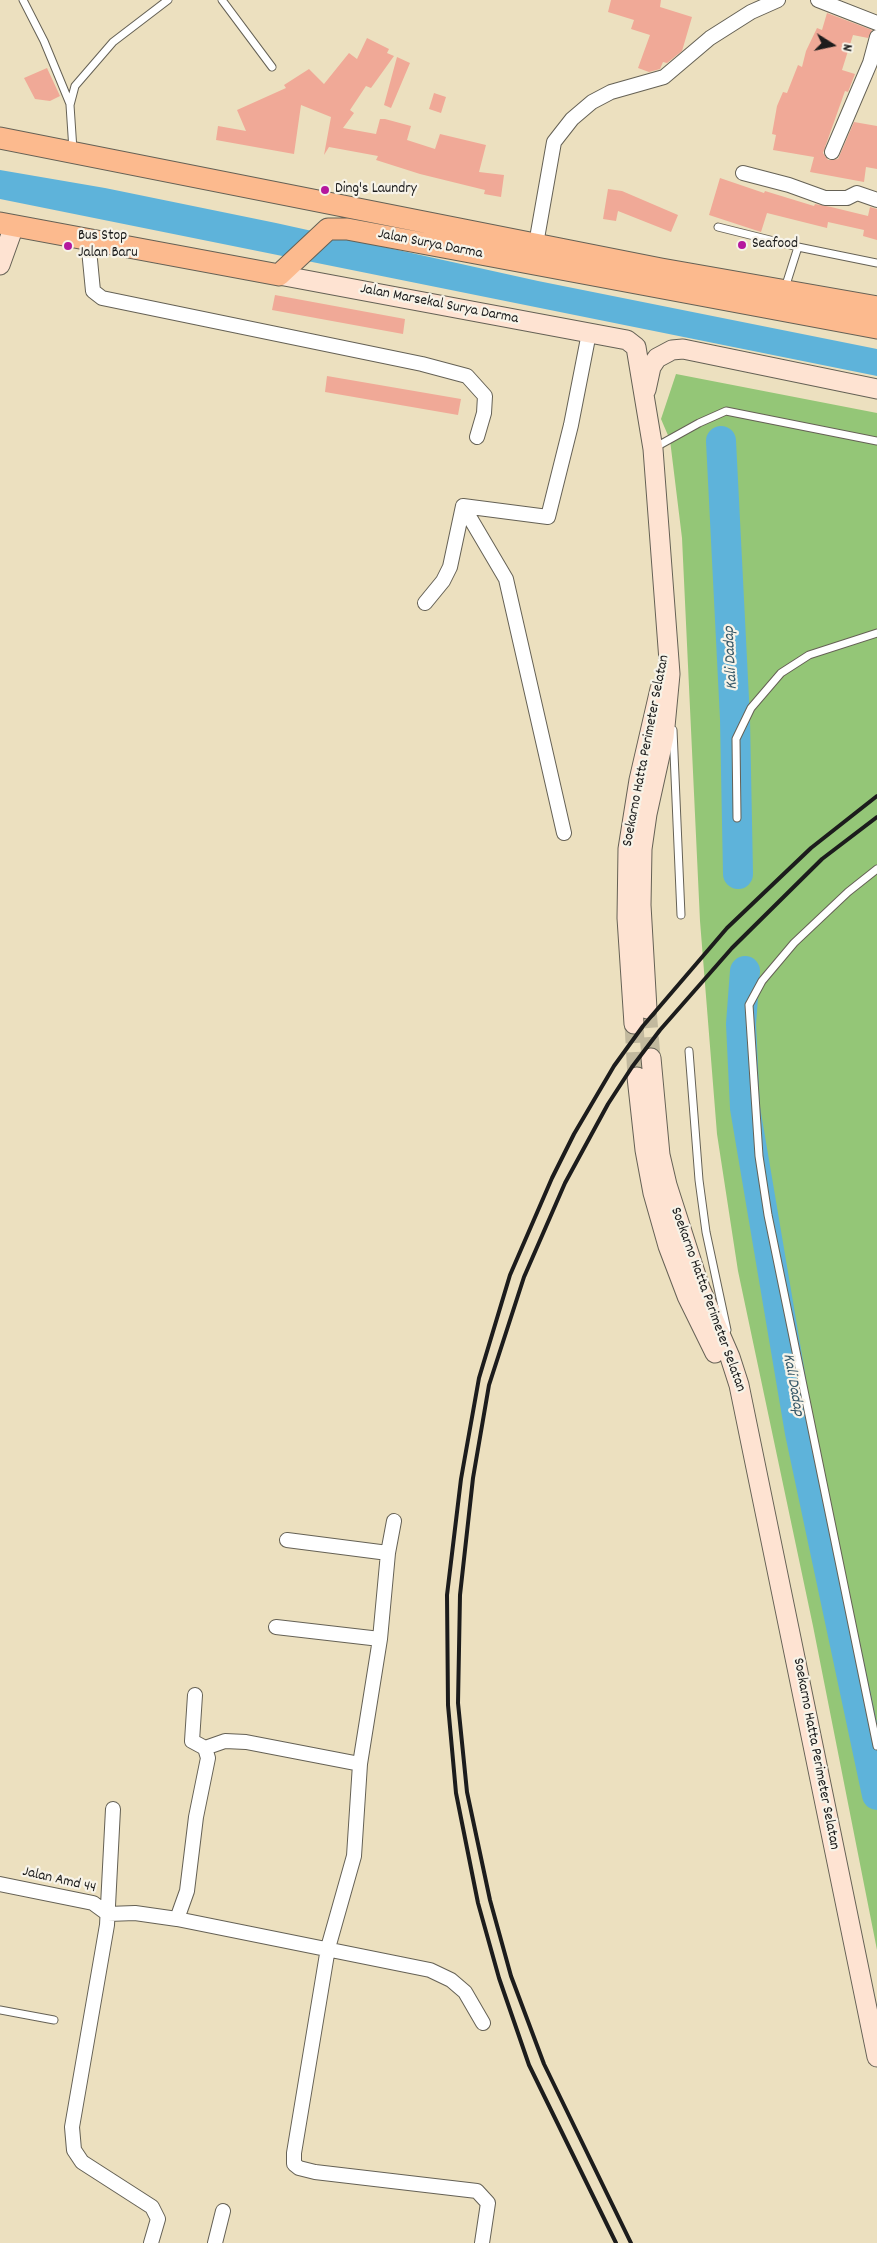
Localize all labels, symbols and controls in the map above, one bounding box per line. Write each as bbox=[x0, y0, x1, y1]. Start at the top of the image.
north arrow bbox=[807, 20, 857, 70]
text: N bbox=[836, 42, 857, 53]
place label: Ding's Laundry bbox=[335, 181, 417, 199]
marker: Ding's Laundry bbox=[319, 184, 331, 196]
street label: Jalan Surya Darma bbox=[376, 226, 484, 264]
place label: Bus Stop Jalan Baru bbox=[78, 228, 138, 263]
place label: Seafood bbox=[752, 236, 798, 254]
marker: Seafood bbox=[736, 239, 748, 251]
marker: Bus Stop Jalan Baru bbox=[62, 240, 74, 252]
street label: Jalan Marsekal Surya Darma bbox=[358, 281, 520, 329]
water label: Kali Dadap bbox=[721, 626, 743, 690]
street label: Soekarno Hatta Perimeter Selatan bbox=[620, 654, 674, 848]
street label: Soekarno Hatta Perimeter Selatan bbox=[665, 1205, 749, 1395]
water label: Kali Dadap bbox=[777, 1352, 807, 1418]
street label: Soekarno Hatta Perimeter Selatan bbox=[788, 1657, 842, 1851]
street label: Jalan Amd 44 bbox=[20, 1864, 98, 1898]

